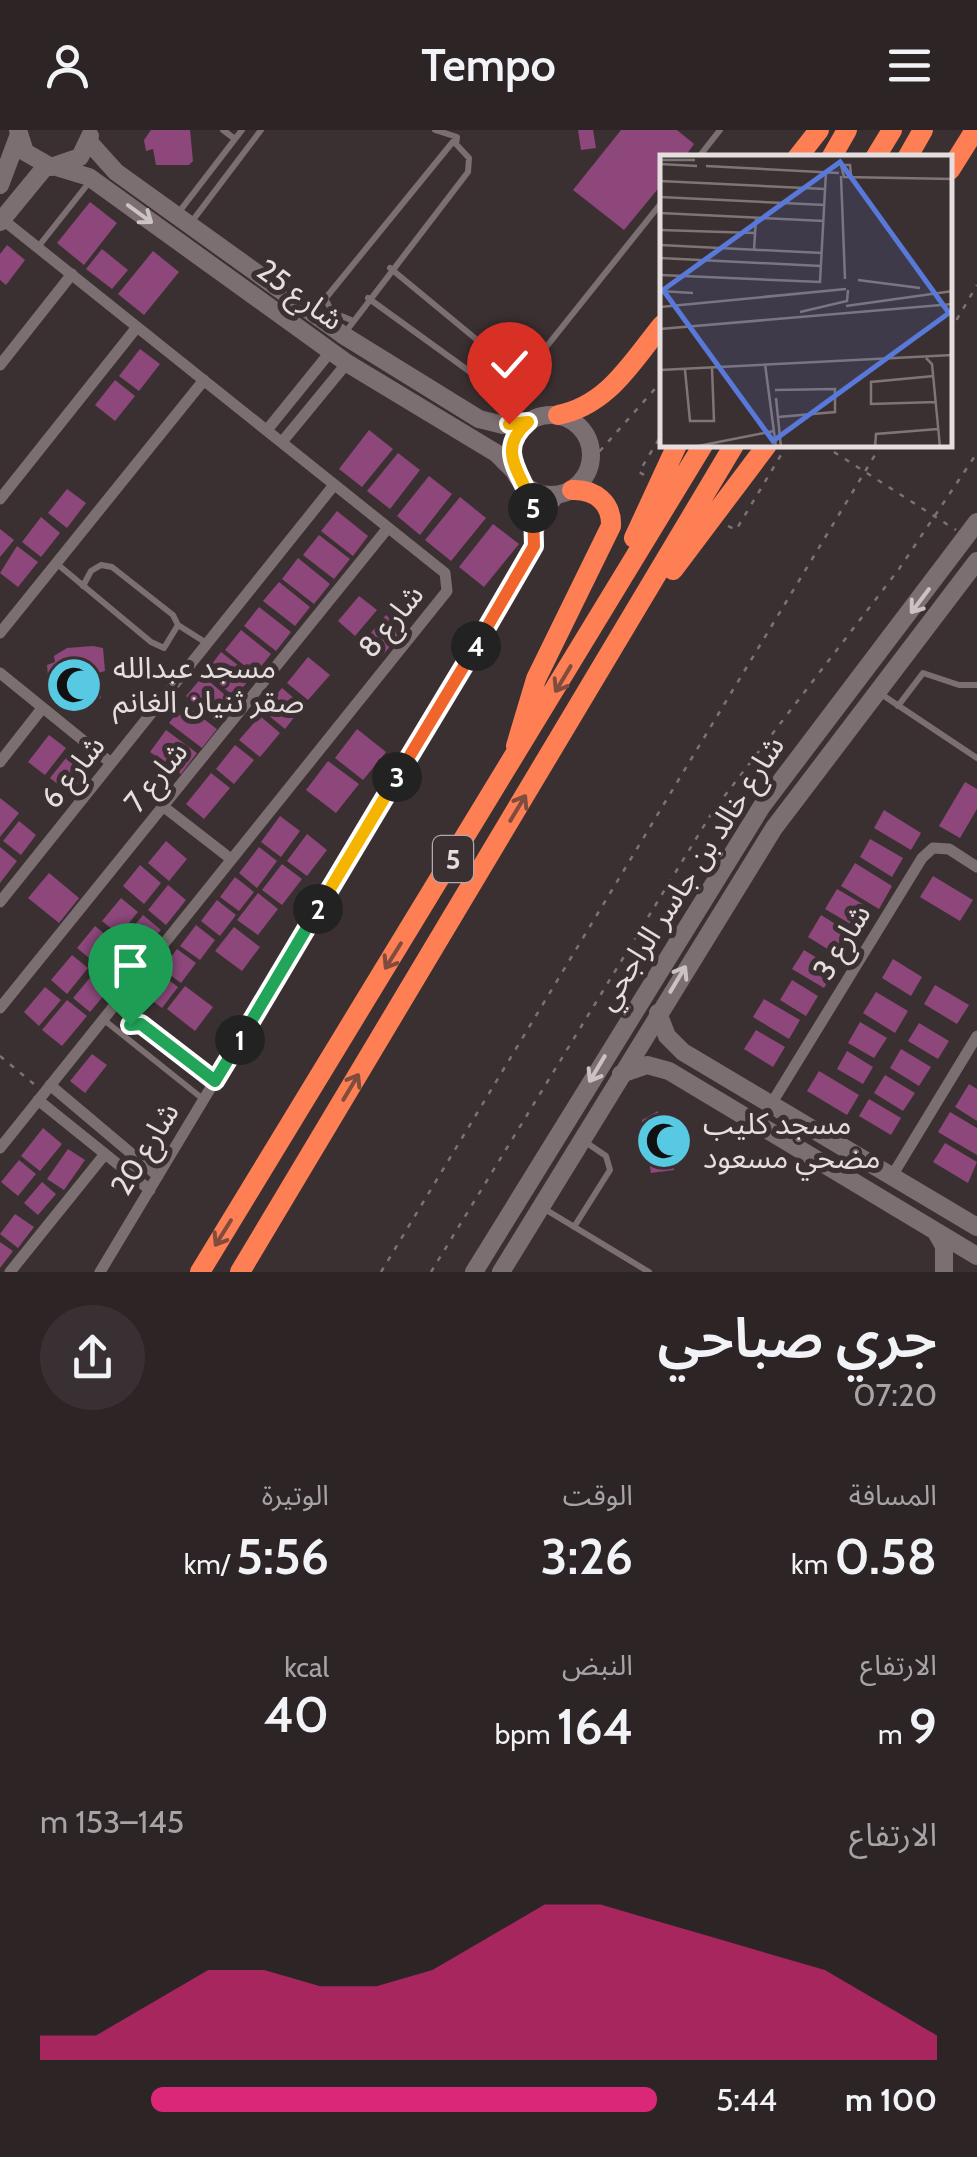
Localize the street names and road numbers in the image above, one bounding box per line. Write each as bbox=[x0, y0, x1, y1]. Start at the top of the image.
street label: شارع 25 bbox=[248, 251, 350, 341]
street label: شارع 8 bbox=[350, 577, 434, 667]
street label: شارع 6 bbox=[33, 728, 116, 818]
street label: شارع خالد بن جاسر الراجحي bbox=[587, 729, 796, 1019]
street label: شارع 7 bbox=[116, 734, 198, 822]
road number: 5 bbox=[433, 836, 473, 882]
street label: شارع 3 bbox=[805, 897, 882, 988]
street label: شارع 20 bbox=[102, 1096, 190, 1204]

